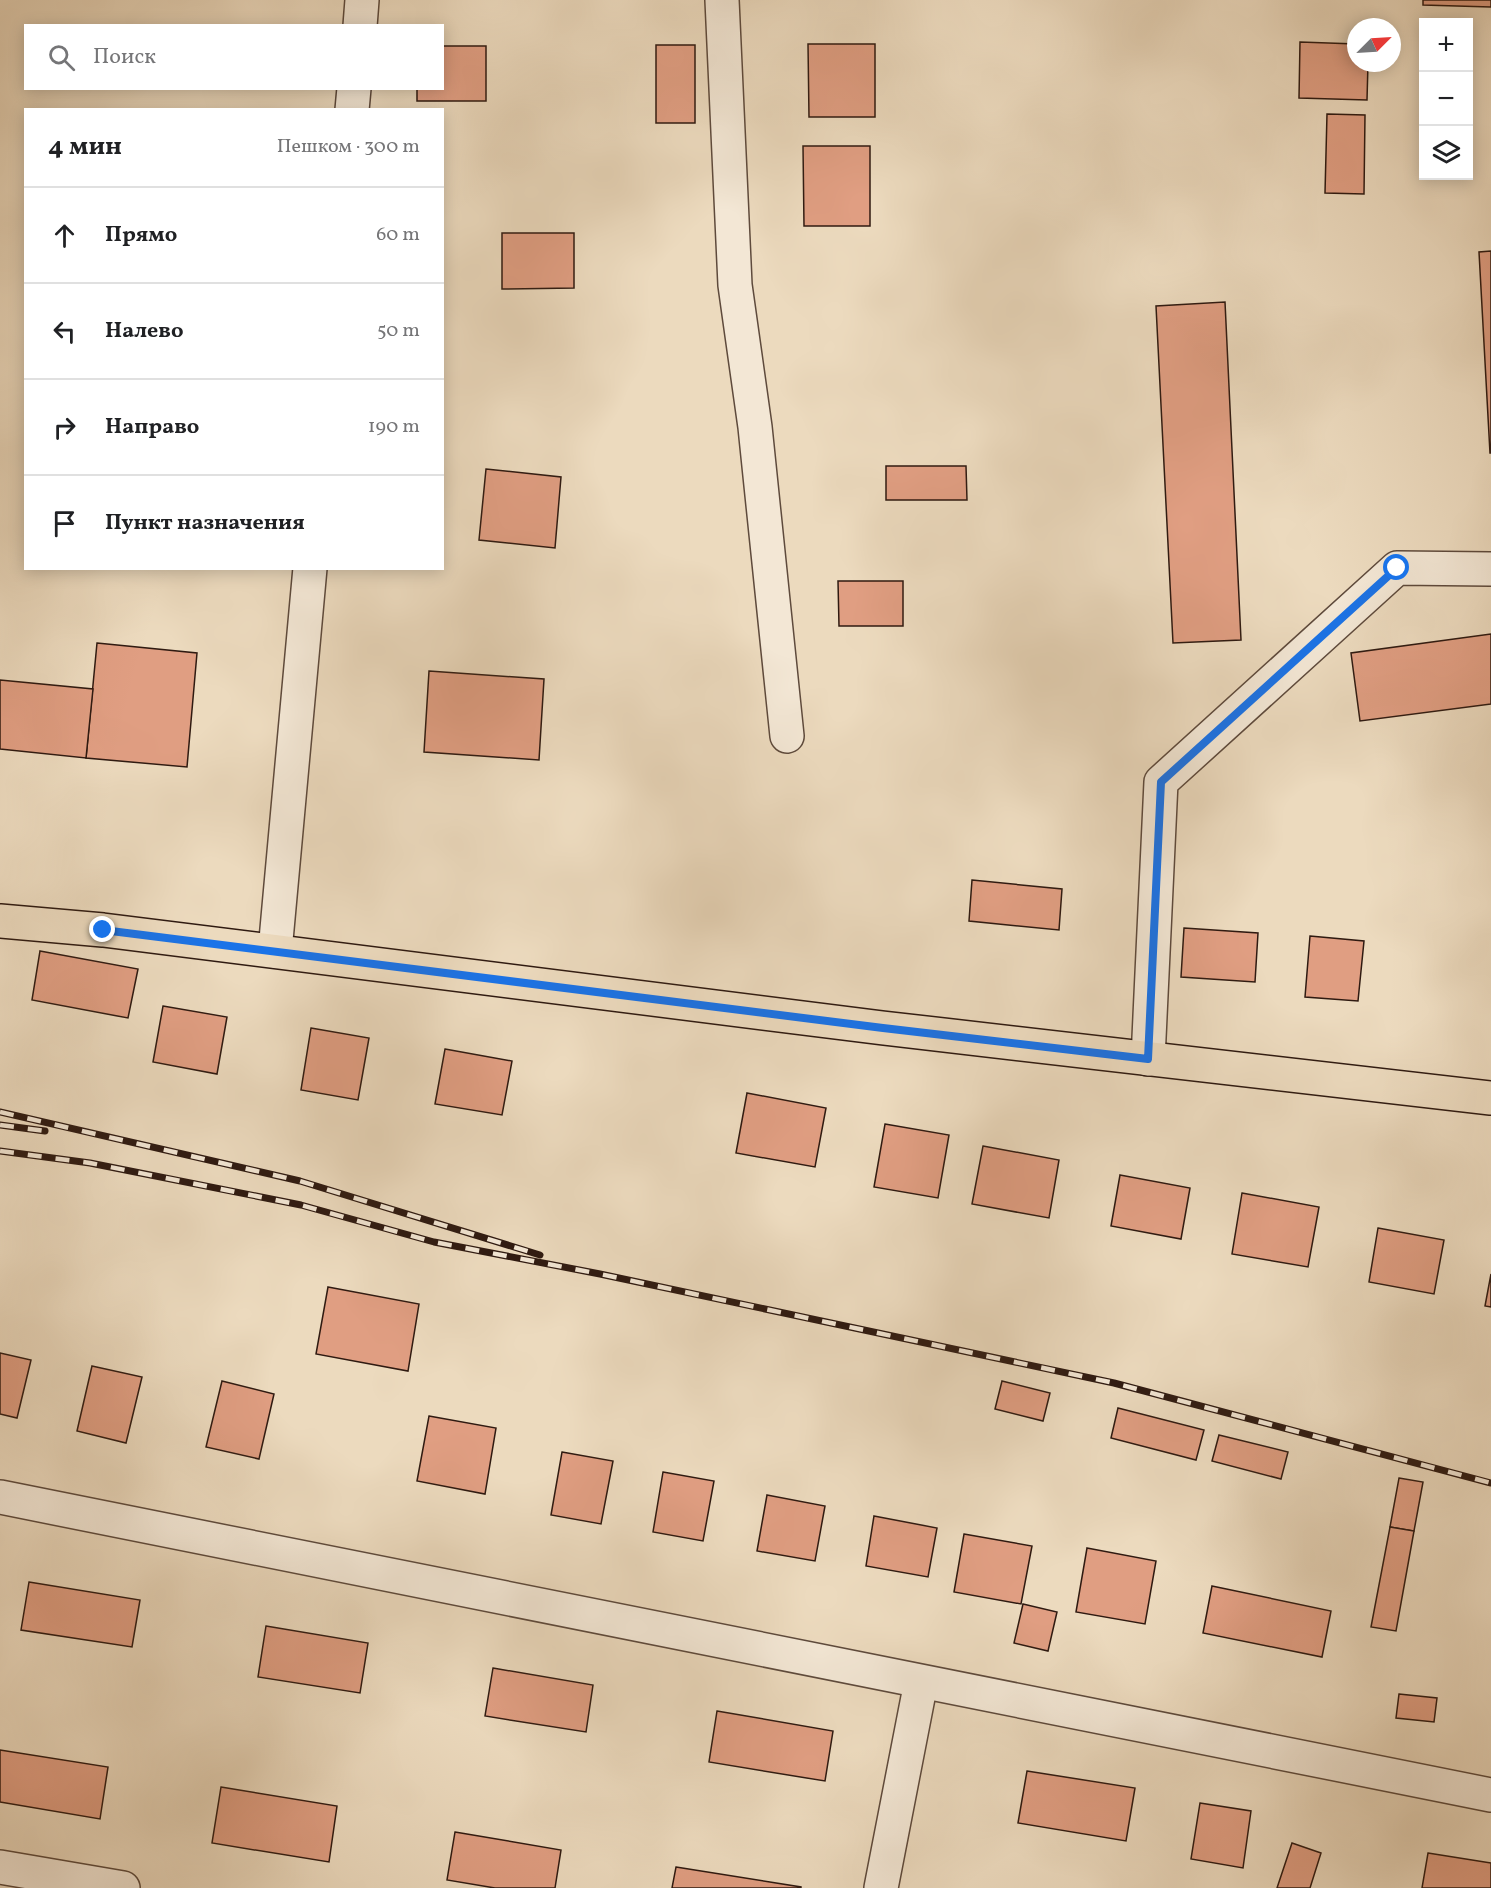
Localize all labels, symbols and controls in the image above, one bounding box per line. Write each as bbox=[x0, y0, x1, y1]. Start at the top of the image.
north arrow bbox=[1347, 18, 1401, 72]
map controls bbox=[1419, 18, 1473, 180]
button: + bbox=[1419, 18, 1473, 72]
search box bbox=[24, 24, 444, 90]
icon: search bbox=[45, 41, 78, 74]
text: Поиск bbox=[93, 42, 156, 73]
button: − bbox=[1419, 72, 1473, 126]
button: layers bbox=[1419, 126, 1473, 180]
text: 4 мин bbox=[48, 129, 122, 165]
text: Пешком · 300 m bbox=[277, 133, 420, 161]
icon: ahead bbox=[48, 219, 81, 252]
text: Прямо bbox=[105, 220, 177, 251]
text: 60 m bbox=[376, 221, 420, 249]
icon: left bbox=[48, 315, 81, 348]
text: Налево bbox=[105, 316, 184, 347]
text: 50 m bbox=[377, 317, 420, 345]
icon: right bbox=[48, 411, 81, 444]
text: Направо bbox=[105, 412, 199, 443]
text: 190 m bbox=[368, 413, 420, 441]
icon: arrive bbox=[48, 507, 81, 540]
text: Пункт назначения bbox=[105, 508, 305, 539]
route start bbox=[1383, 554, 1409, 580]
route end bbox=[89, 916, 115, 942]

